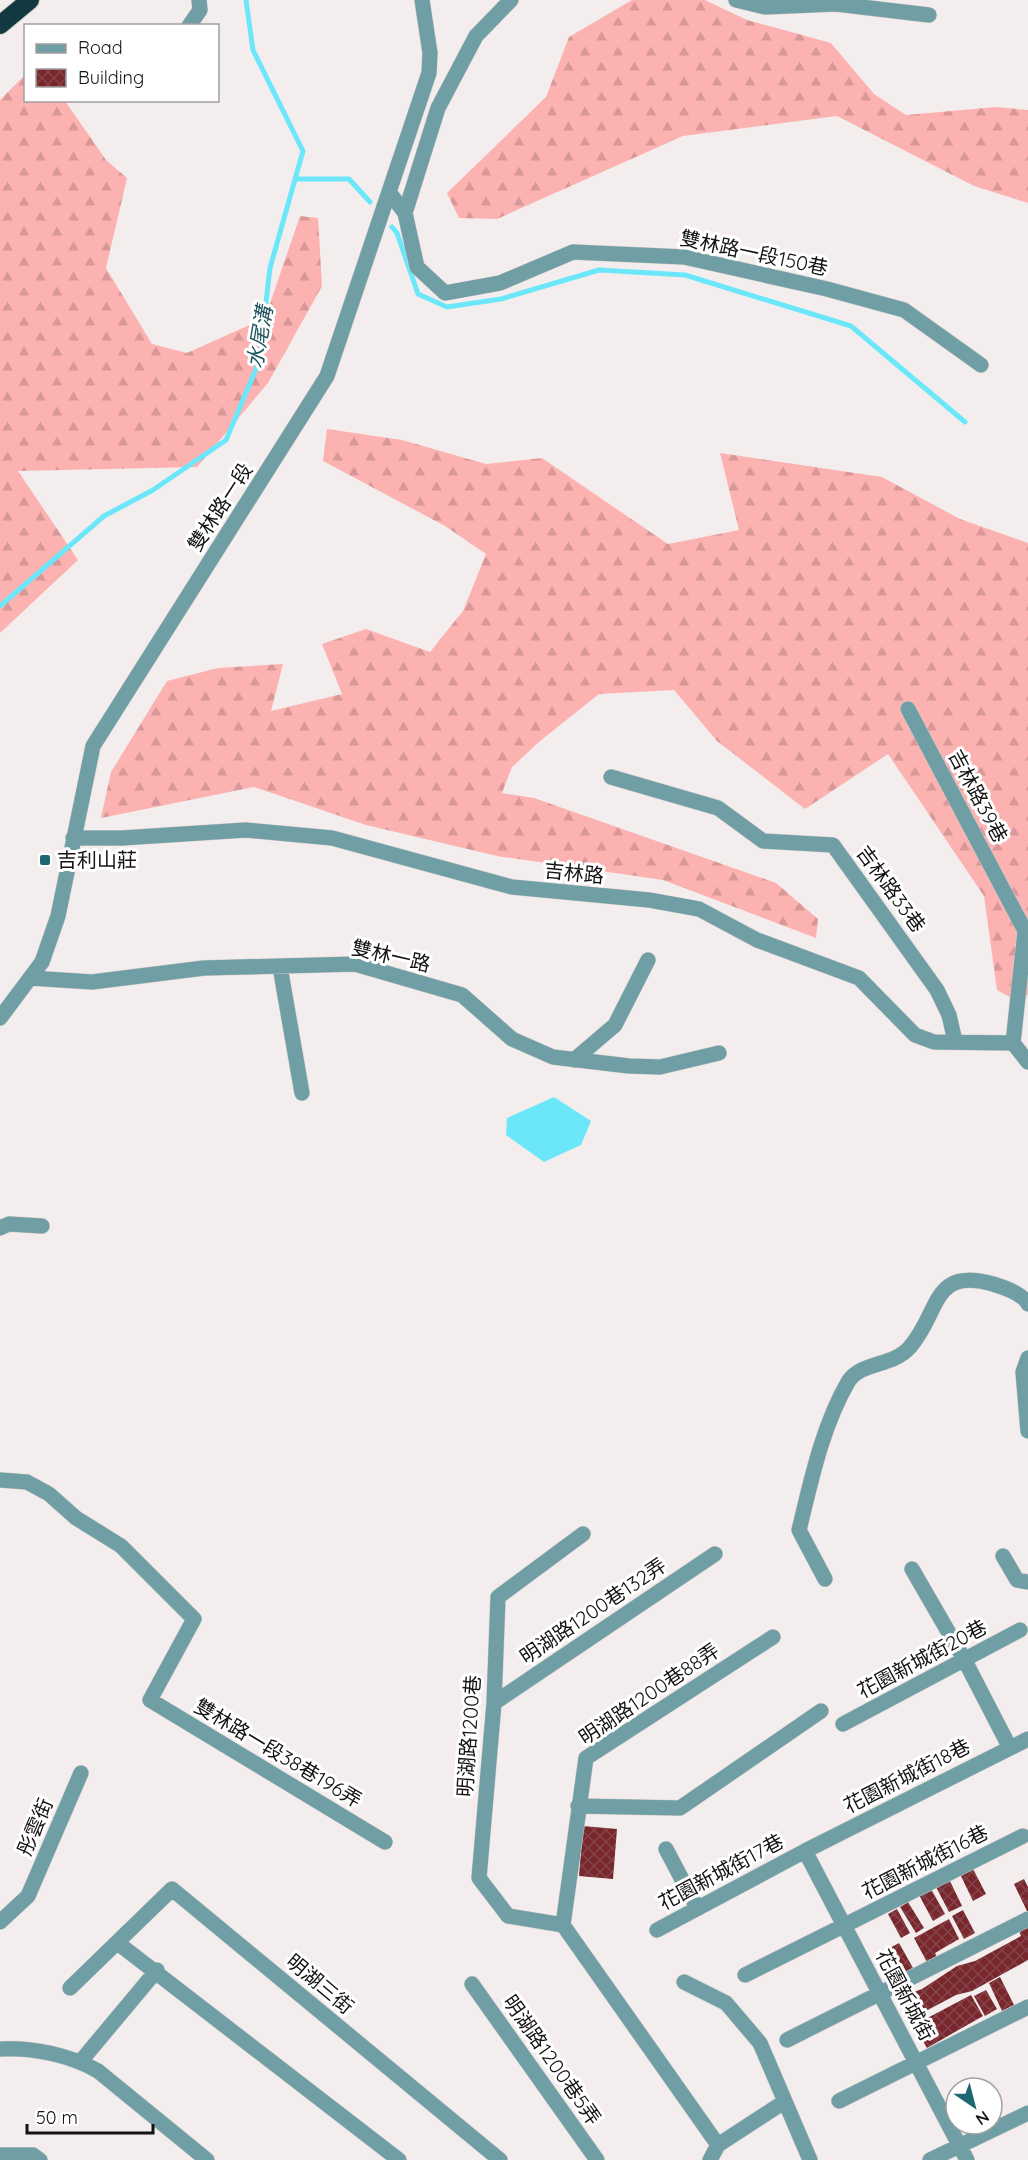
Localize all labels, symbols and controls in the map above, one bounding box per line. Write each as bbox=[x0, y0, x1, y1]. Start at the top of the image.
legend bbox=[24, 24, 219, 102]
text: Road bbox=[78, 36, 123, 59]
text: Building bbox=[78, 66, 144, 89]
street label: 雙林路一段150巷 bbox=[678, 225, 830, 280]
water label: 水尾溝 bbox=[241, 301, 278, 370]
street label: 雙林路一段 bbox=[182, 458, 257, 555]
street label: 吉林路39巷 bbox=[944, 745, 1013, 847]
street label: 吉林路33巷 bbox=[852, 841, 931, 937]
place label: 吉利山莊 bbox=[57, 847, 137, 872]
marker: 吉利山莊 bbox=[38, 853, 52, 867]
street label: 吉林路 bbox=[543, 857, 605, 888]
street label: 雙林一路 bbox=[349, 934, 433, 977]
street label: 明湖路1200巷132弄 bbox=[515, 1552, 671, 1669]
street label: 花園新城街20巷 bbox=[853, 1614, 991, 1703]
street label: 明湖路1200巷88弄 bbox=[574, 1637, 724, 1750]
street label: 明湖路1200巷 bbox=[452, 1674, 485, 1798]
street label: 雙林路一段38巷196弄 bbox=[190, 1693, 366, 1812]
street label: 花園新城街18巷 bbox=[840, 1733, 974, 1818]
street label: 彤雲街 bbox=[11, 1794, 58, 1859]
street label: 花園新城街16巷 bbox=[858, 1819, 992, 1904]
street label: 花園新城街17巷 bbox=[654, 1828, 787, 1915]
street label: 花園新城街 bbox=[871, 1945, 940, 2045]
street label: 明湖三街 bbox=[282, 1948, 359, 2019]
street label: 明湖路1200巷5弄 bbox=[498, 1990, 607, 2130]
north arrow bbox=[944, 2076, 1004, 2136]
scale bar bbox=[27, 2097, 153, 2135]
text: 50 m bbox=[36, 2106, 78, 2129]
text: N bbox=[972, 2107, 993, 2130]

